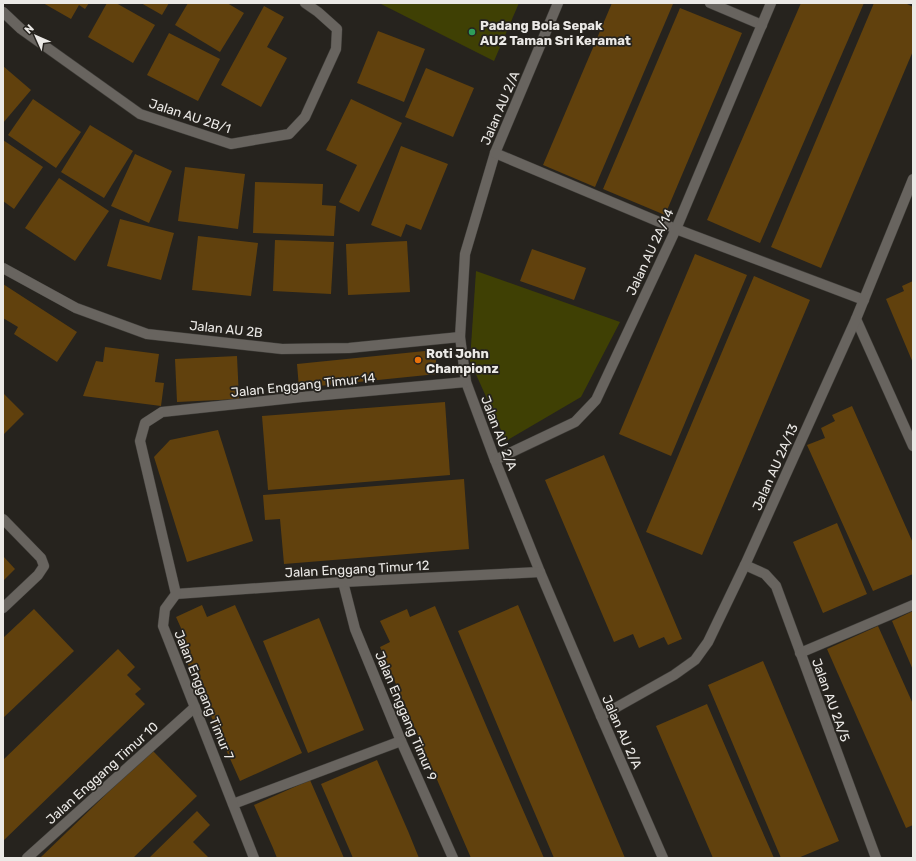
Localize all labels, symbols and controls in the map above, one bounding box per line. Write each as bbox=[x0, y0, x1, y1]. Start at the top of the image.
north arrow bbox=[16, 16, 56, 56]
place label: Padang Bola Sepak AU2 Taman Sri Keramat bbox=[480, 18, 631, 48]
text: N bbox=[22, 22, 37, 37]
marker: Padang Bola Sepak AU2 Taman Sri Keramat bbox=[467, 27, 477, 37]
street label: Jalan AU 2/A bbox=[478, 68, 522, 147]
street label: Jalan AU 2B/1 bbox=[147, 96, 233, 136]
street label: Jalan AU 2A/14 bbox=[623, 206, 677, 298]
street label: Jalan AU 2B bbox=[189, 318, 263, 340]
place label: Roti John Championz bbox=[426, 346, 499, 376]
marker: Roti John Championz bbox=[413, 355, 423, 365]
street label: Jalan Enggang Timur 14 bbox=[230, 370, 376, 401]
street label: Jalan AU 2/A bbox=[478, 393, 520, 473]
street label: Jalan AU 2A/13 bbox=[749, 421, 801, 513]
street label: Jalan Enggang Timur 12 bbox=[284, 558, 430, 581]
street label: Jalan Enggang Timur 7 bbox=[170, 628, 237, 763]
street label: Jalan Enggang Timur 9 bbox=[371, 649, 440, 784]
street label: Jalan AU 2A/5 bbox=[809, 656, 853, 744]
street label: Jalan AU 2/A bbox=[599, 693, 645, 771]
street label: Jalan Enggang Timur 10 bbox=[43, 719, 162, 828]

